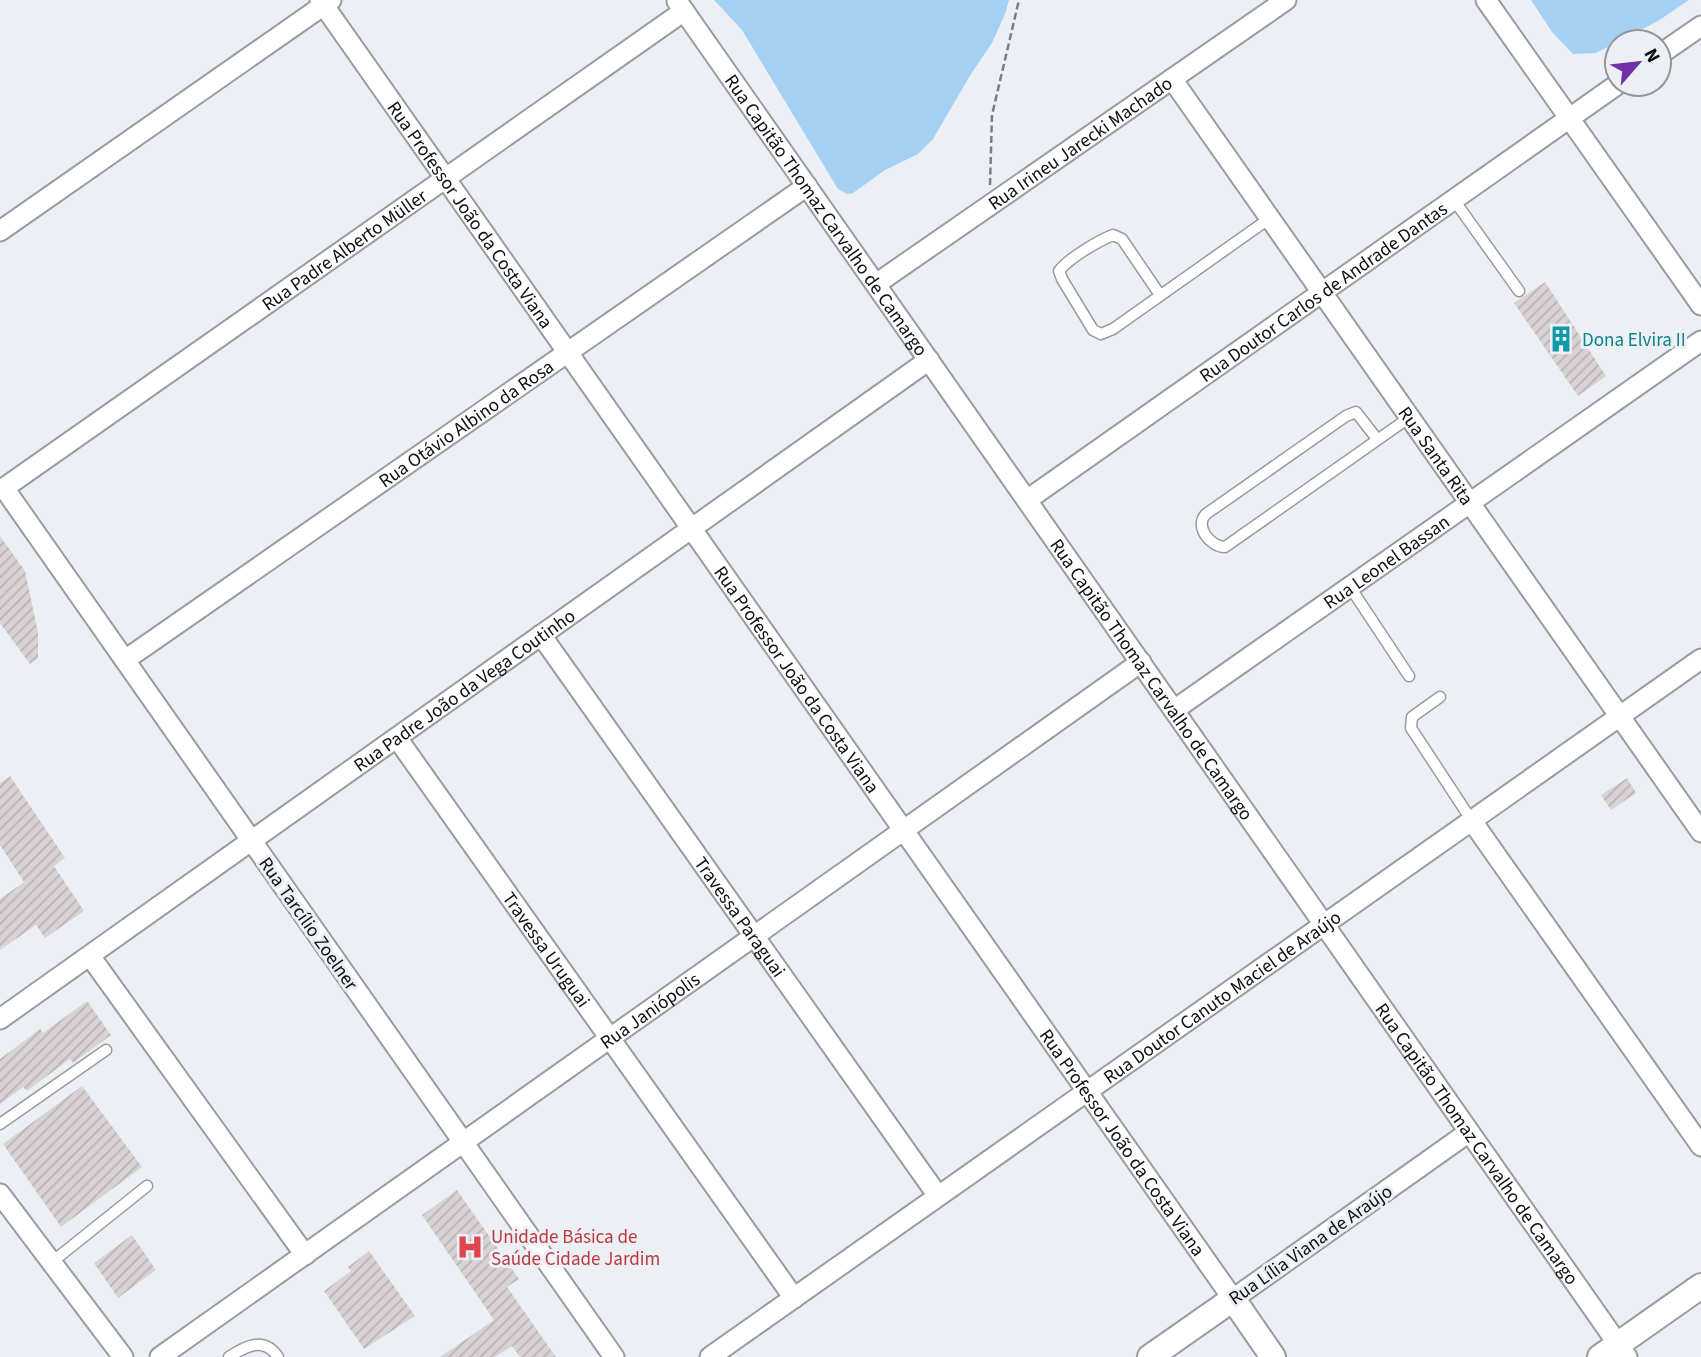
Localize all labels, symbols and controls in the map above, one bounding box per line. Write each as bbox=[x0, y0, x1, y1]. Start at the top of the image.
north arrow bbox=[1603, 28, 1673, 98]
text: N bbox=[1637, 44, 1667, 68]
street label: Rua Capitão Thomaz Carvalho de Camargo bbox=[717, 69, 934, 362]
street label: Rua Irineu Jarecki Machado bbox=[983, 71, 1178, 217]
street label: Rua Professor João da Costa Viana bbox=[380, 96, 559, 334]
street label: Rua Padre Alberto Müller bbox=[257, 183, 433, 318]
street label: Rua Doutor Carlos de Andrade Dantas bbox=[1194, 196, 1453, 390]
building icon: Dona Elvira II bbox=[1546, 324, 1576, 354]
place label: Dona Elvira II bbox=[1582, 327, 1686, 354]
street label: Rua Otávio Albino da Rosa bbox=[374, 354, 560, 495]
street label: Rua Santa Rita bbox=[1391, 401, 1479, 511]
street label: Rua Leonel Bassan bbox=[1318, 509, 1456, 616]
street label: Rua Capitão Thomaz Carvalho de Camargo bbox=[1043, 534, 1259, 826]
street label: Rua Professor João da Costa Viana bbox=[707, 561, 885, 799]
street label: Rua Padre João da Vega Coutinho bbox=[349, 603, 581, 779]
street label: Rua Tarcílio Zoelner bbox=[252, 852, 364, 996]
street label: Travessa Paraguai bbox=[687, 852, 791, 983]
street label: Travessa Uruguai bbox=[495, 887, 596, 1013]
street label: Rua Doutor Canuto Maciel de Araújo bbox=[1098, 905, 1347, 1091]
street label: Rua Janiópolis bbox=[595, 967, 706, 1056]
street label: Rua Capitão Thomaz Carvalho de Camargo bbox=[1368, 998, 1584, 1291]
street label: Rua Professor João da Costa Viana bbox=[1032, 1024, 1211, 1262]
street label: Rua Lília Viana de Araújo bbox=[1224, 1178, 1398, 1312]
place label: Unidade Básica de Saúde Cidade Jardim bbox=[491, 1224, 660, 1273]
hospital icon: Unidade Básica de Saúde Cidade Jardim bbox=[455, 1232, 485, 1262]

